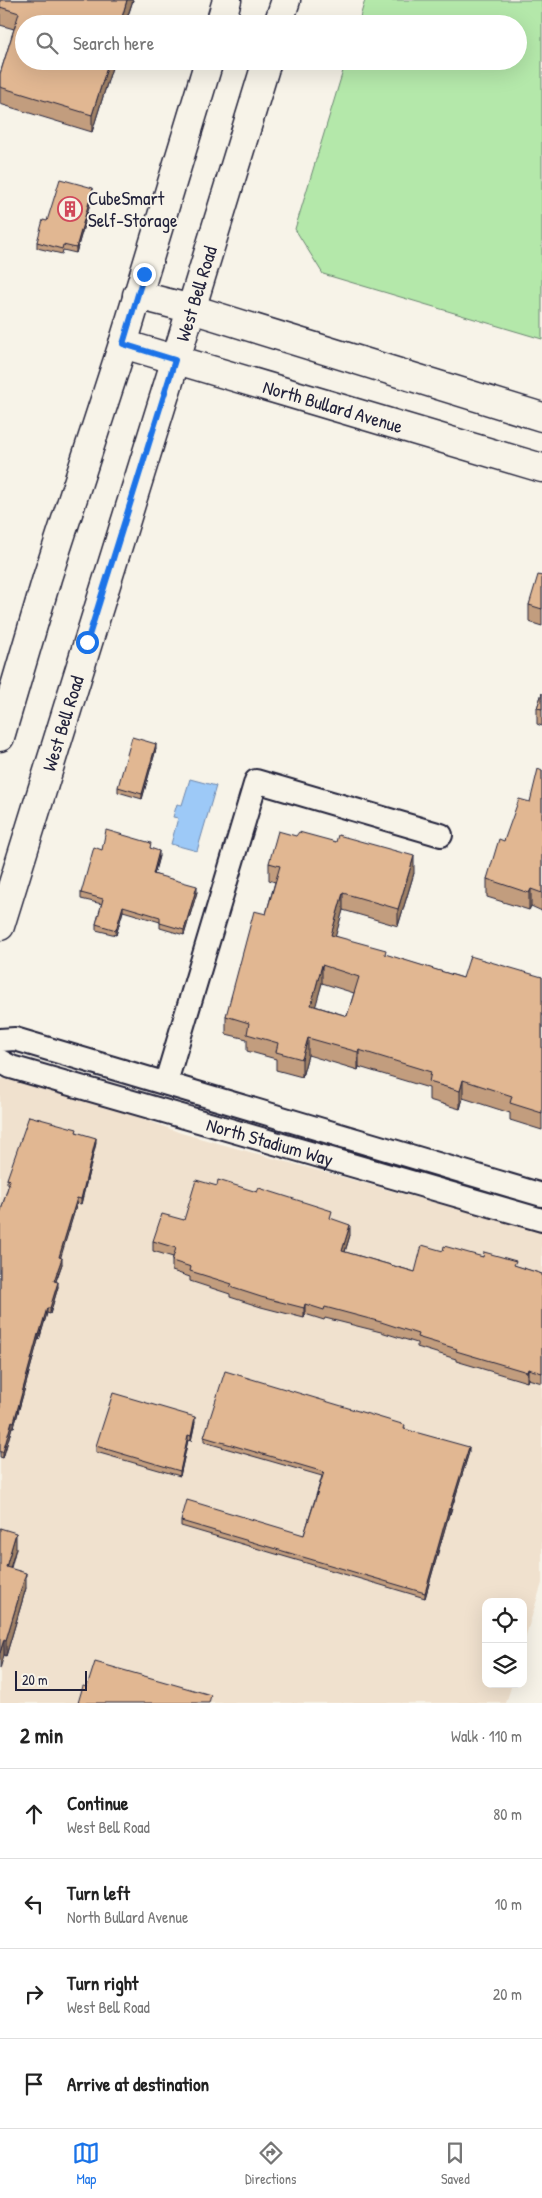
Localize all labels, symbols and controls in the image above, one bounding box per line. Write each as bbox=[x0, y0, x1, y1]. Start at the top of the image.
search box bbox=[15, 15, 527, 70]
icon: search bbox=[33, 29, 61, 57]
text: Search here bbox=[73, 30, 154, 56]
place label: CubeSmart Self-Storage bbox=[88, 185, 178, 233]
building icon: CubeSmart Self-Storage bbox=[57, 196, 83, 222]
street label: West Bell Road bbox=[169, 242, 223, 345]
route end bbox=[133, 263, 156, 286]
street label: North Bullard Avenue bbox=[260, 373, 406, 439]
route start bbox=[76, 631, 99, 654]
street label: West Bell Road bbox=[36, 672, 90, 774]
street label: North Stadium Way bbox=[204, 1111, 336, 1172]
map controls bbox=[482, 1598, 527, 1688]
button: locate bbox=[482, 1598, 527, 1643]
button: layers bbox=[482, 1643, 527, 1688]
scale bar bbox=[15, 1668, 88, 1691]
text: 20 m bbox=[22, 1670, 48, 1689]
text: 2 min bbox=[20, 1721, 63, 1750]
text: Walk · 110 m bbox=[451, 1725, 522, 1747]
text: Continue bbox=[67, 1790, 128, 1816]
icon: ahead bbox=[20, 1800, 48, 1828]
text: 80 m bbox=[493, 1803, 522, 1825]
text: West Bell Road bbox=[67, 1816, 150, 1838]
text: Turn left bbox=[67, 1880, 130, 1906]
icon: left bbox=[20, 1890, 48, 1918]
text: 10 m bbox=[494, 1893, 522, 1915]
text: North Bullard Avenue bbox=[67, 1906, 188, 1928]
text: Turn right bbox=[67, 1970, 138, 1996]
icon: right bbox=[20, 1980, 48, 2008]
text: 20 m bbox=[493, 1983, 522, 2005]
text: West Bell Road bbox=[67, 1996, 150, 2018]
icon: arrive bbox=[20, 2070, 48, 2098]
text: Arrive at destination bbox=[67, 2071, 209, 2097]
tab: Map bbox=[72, 2139, 100, 2188]
tab: Directions bbox=[245, 2139, 296, 2188]
tab: Saved bbox=[441, 2139, 470, 2188]

